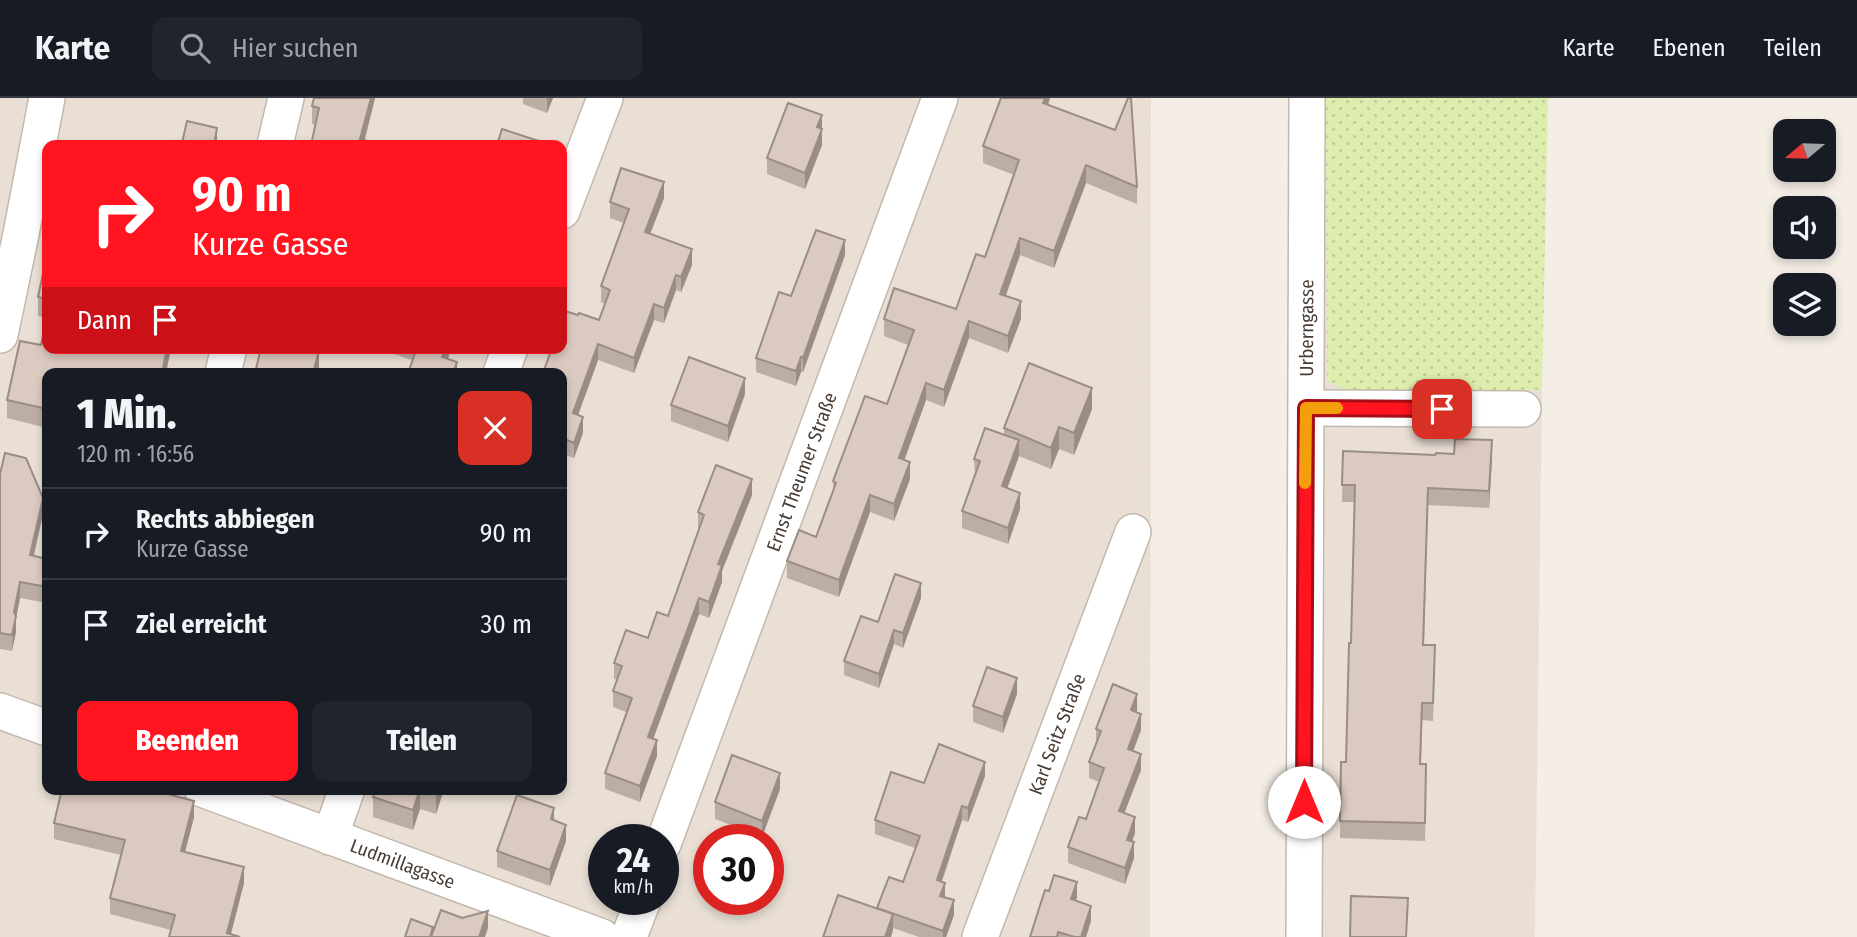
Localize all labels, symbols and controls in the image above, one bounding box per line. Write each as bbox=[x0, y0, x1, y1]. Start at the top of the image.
search box bbox=[152, 17, 642, 80]
text: Karte bbox=[35, 28, 110, 68]
icon: search bbox=[176, 29, 214, 67]
text: Hier suchen bbox=[232, 33, 359, 64]
text: Karte bbox=[1563, 34, 1615, 62]
text: Ebenen bbox=[1653, 34, 1726, 62]
text: Teilen bbox=[1764, 34, 1822, 62]
north arrow bbox=[1773, 119, 1836, 182]
map controls bbox=[1773, 119, 1836, 336]
text: 90 m bbox=[192, 165, 292, 224]
icon: right bbox=[77, 168, 168, 259]
button: sound bbox=[1773, 196, 1836, 259]
text: Kurze Gasse bbox=[192, 225, 349, 263]
button: layers bbox=[1773, 273, 1836, 336]
street label: Urberngasse bbox=[1295, 279, 1318, 377]
icon: arrive bbox=[146, 301, 184, 339]
text: Dann bbox=[77, 305, 132, 336]
pin bbox=[1412, 379, 1472, 439]
text: 1 Min. bbox=[77, 389, 177, 439]
street label: Ernst Theumer Straße bbox=[761, 389, 841, 555]
icon: arrive bbox=[1423, 390, 1461, 428]
button: close bbox=[458, 391, 532, 465]
text: 120 m · 16:56 bbox=[77, 440, 194, 468]
text: Rechts abbiegen bbox=[136, 504, 315, 535]
icon: right bbox=[77, 515, 115, 553]
text: 90 m bbox=[480, 518, 532, 549]
text: Kurze Gasse bbox=[136, 535, 249, 563]
icon: arrive bbox=[77, 606, 115, 644]
text: Ziel erreicht bbox=[136, 609, 267, 640]
text: 30 m bbox=[481, 609, 532, 640]
street label: Karl Seitz Straße bbox=[1023, 670, 1090, 798]
button: Beenden bbox=[77, 701, 298, 781]
button: Teilen bbox=[312, 701, 532, 781]
position arrow bbox=[1267, 765, 1341, 839]
speed limit sign: 30 bbox=[693, 824, 784, 915]
street label: Ludmillagasse bbox=[347, 833, 458, 893]
text: 24 bbox=[617, 839, 650, 881]
text: km/h bbox=[613, 876, 654, 898]

